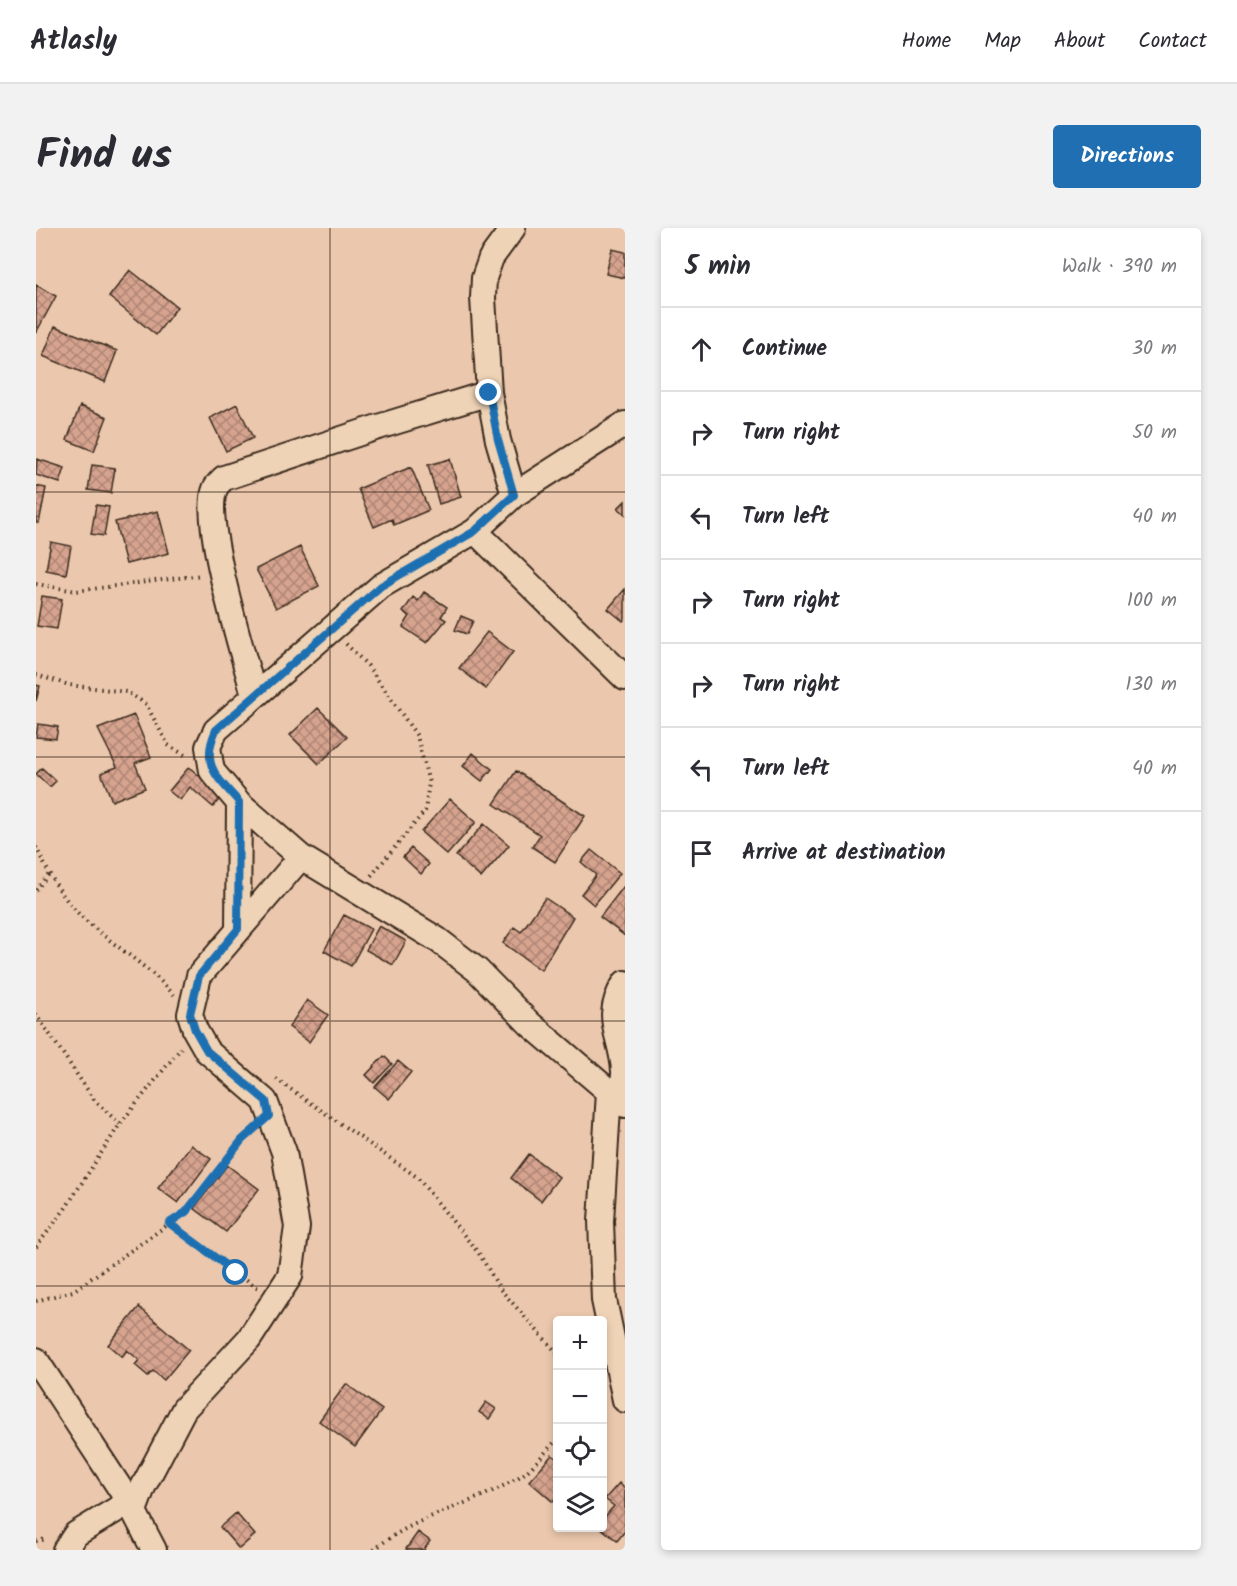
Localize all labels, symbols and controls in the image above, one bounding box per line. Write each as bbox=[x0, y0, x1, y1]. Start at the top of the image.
text: Atlasly bbox=[30, 19, 117, 64]
text: Home bbox=[902, 25, 951, 58]
text: Map bbox=[984, 25, 1021, 58]
text: About bbox=[1054, 25, 1105, 58]
text: Contact bbox=[1138, 25, 1207, 58]
text: Find us bbox=[36, 123, 172, 190]
button: Directions bbox=[1053, 125, 1201, 188]
text: 5 min bbox=[685, 246, 751, 288]
text: Walk · 390 m bbox=[1062, 251, 1177, 283]
text: Continue bbox=[742, 332, 827, 367]
icon: ahead bbox=[685, 333, 718, 366]
text: 30 m bbox=[1132, 333, 1177, 365]
route end bbox=[475, 379, 501, 405]
text: Turn right bbox=[742, 416, 840, 451]
icon: right bbox=[685, 417, 718, 450]
text: 50 m bbox=[1132, 417, 1177, 449]
text: Turn left bbox=[742, 500, 829, 535]
icon: left bbox=[685, 501, 718, 534]
text: 40 m bbox=[1132, 501, 1177, 533]
text: Turn right bbox=[742, 584, 840, 619]
icon: right bbox=[685, 585, 718, 618]
text: 100 m bbox=[1127, 585, 1177, 617]
text: Turn right bbox=[742, 668, 840, 703]
icon: right bbox=[685, 669, 718, 702]
text: 130 m bbox=[1125, 669, 1177, 701]
text: Turn left bbox=[742, 752, 829, 787]
icon: left bbox=[685, 753, 718, 786]
text: 40 m bbox=[1132, 753, 1177, 785]
text: Arrive at destination bbox=[742, 836, 945, 871]
icon: arrive bbox=[685, 837, 718, 870]
route start bbox=[222, 1259, 248, 1285]
map controls bbox=[553, 1316, 607, 1532]
button: + bbox=[553, 1316, 607, 1370]
button: − bbox=[553, 1370, 607, 1424]
button: locate bbox=[553, 1424, 607, 1478]
button: layers bbox=[553, 1478, 607, 1532]

